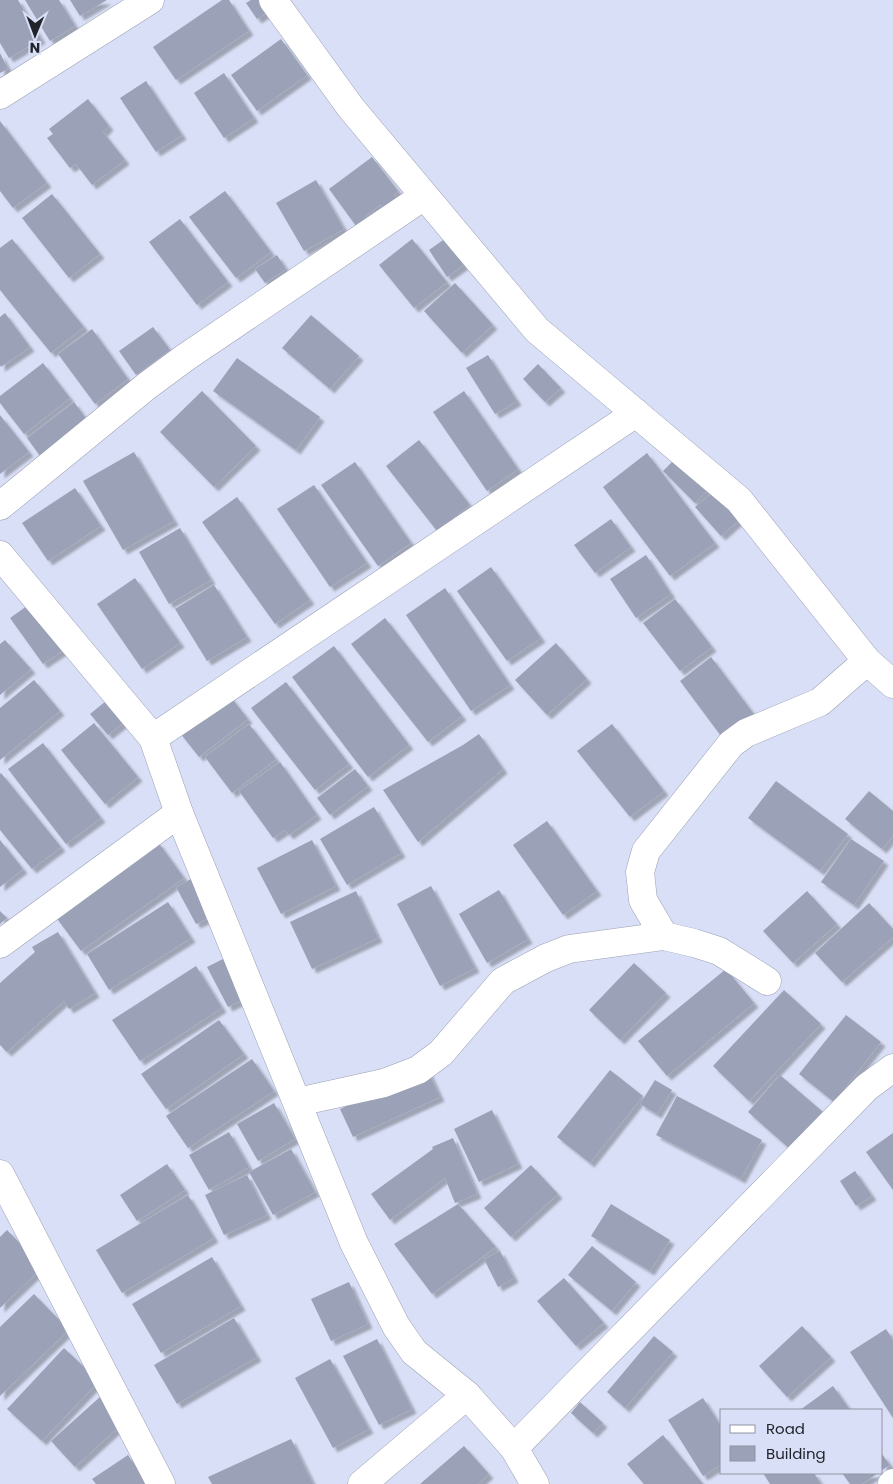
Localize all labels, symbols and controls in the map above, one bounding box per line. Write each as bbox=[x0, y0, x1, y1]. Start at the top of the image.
north arrow bbox=[10, 10, 60, 60]
text: N bbox=[29, 38, 40, 58]
legend bbox=[720, 1409, 883, 1474]
text: Road bbox=[766, 1418, 805, 1439]
text: Building bbox=[766, 1443, 826, 1464]

